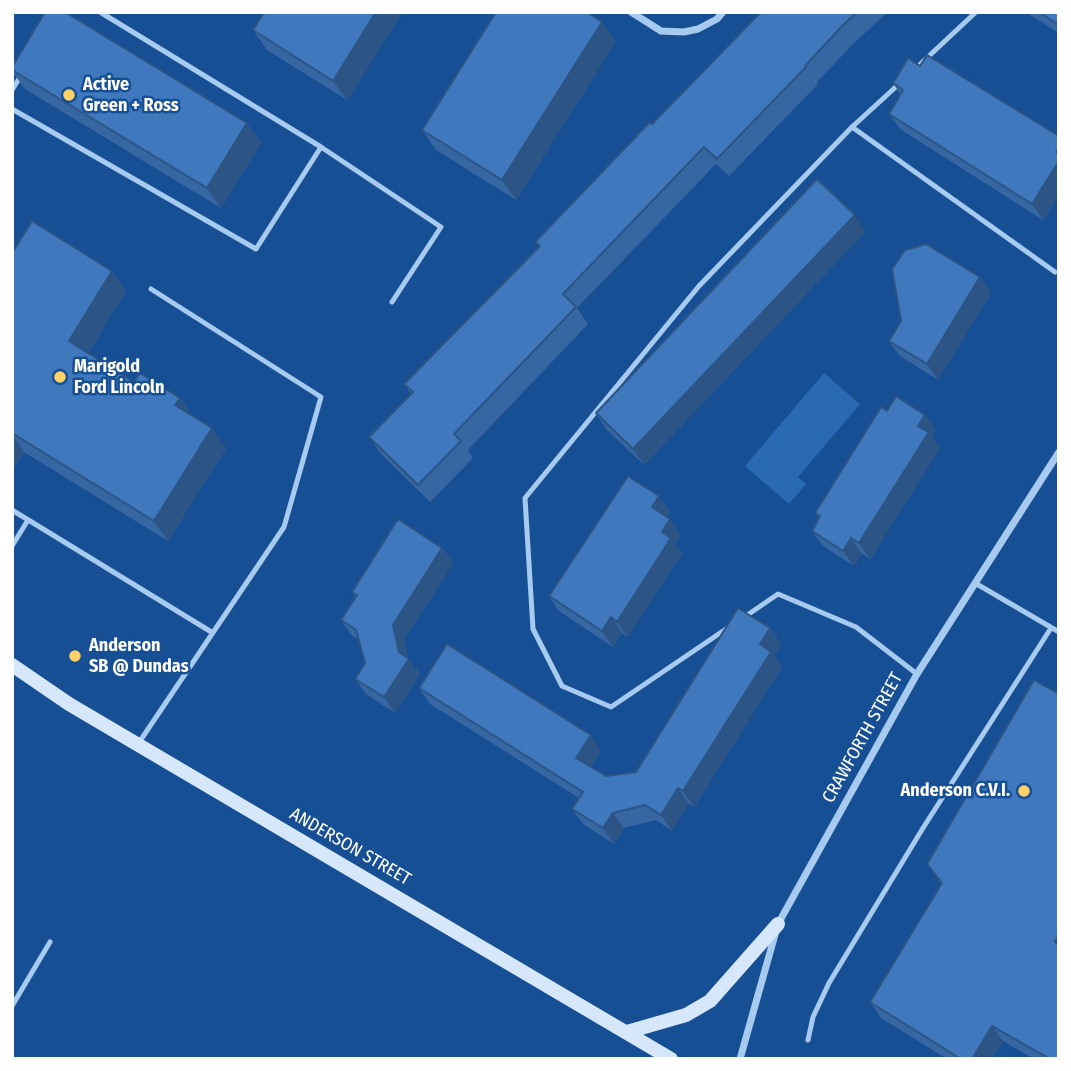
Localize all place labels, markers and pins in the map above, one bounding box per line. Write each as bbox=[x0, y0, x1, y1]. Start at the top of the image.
place label: Active Green + Ross bbox=[83, 74, 179, 116]
marker: Active Green + Ross bbox=[61, 87, 77, 103]
place label: Marigold Ford Lincoln bbox=[74, 356, 164, 398]
marker: Marigold Ford Lincoln bbox=[52, 369, 68, 385]
place label: Anderson SB @ Dundas bbox=[89, 635, 189, 678]
marker: Anderson SB @ Dundas bbox=[67, 648, 83, 664]
place label: Anderson C.V.I. bbox=[900, 780, 1010, 802]
marker: Anderson C.V.I. bbox=[1016, 783, 1032, 799]

